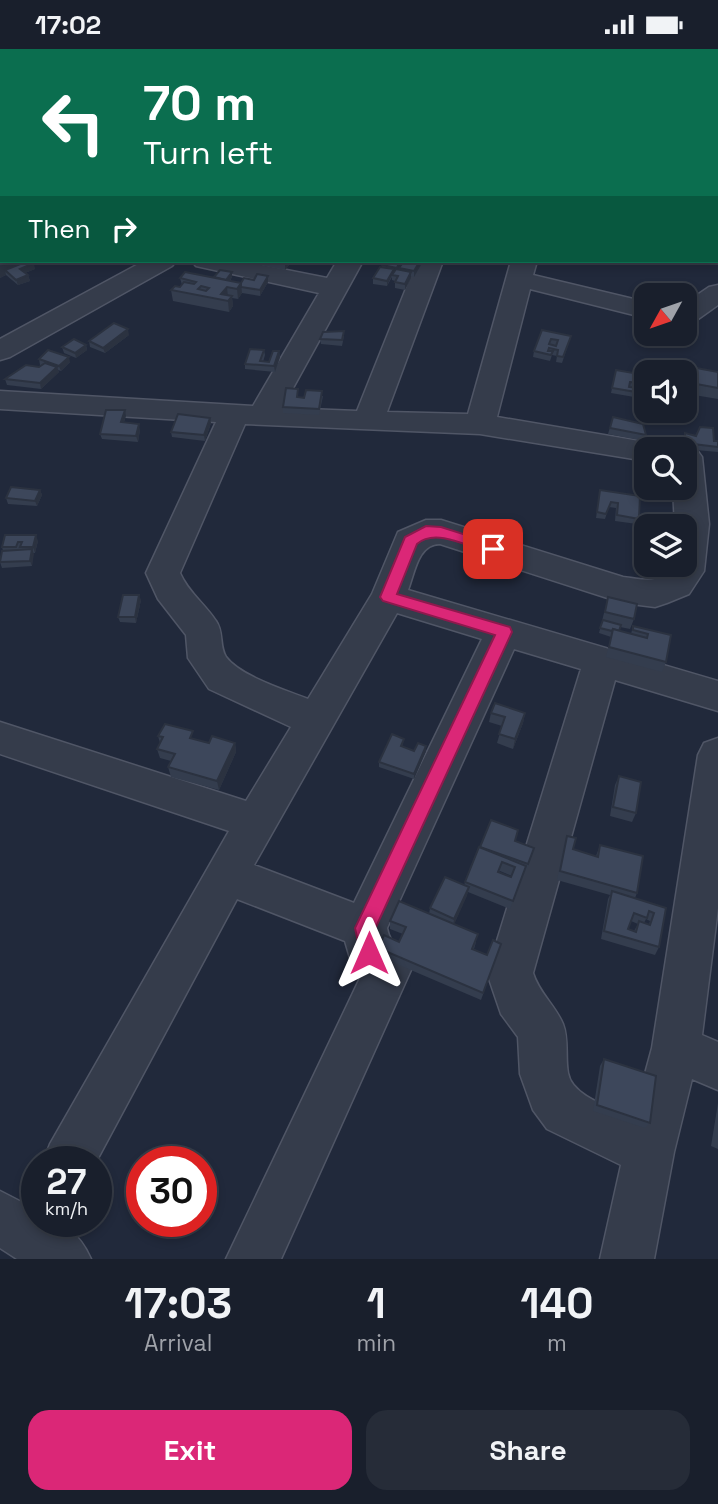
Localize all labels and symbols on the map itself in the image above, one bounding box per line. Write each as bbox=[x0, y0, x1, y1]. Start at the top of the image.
north arrow bbox=[634, 283, 696, 347]
pin bbox=[463, 519, 523, 579]
position arrow bbox=[332, 916, 406, 990]
speed limit sign: 30 bbox=[126, 1146, 217, 1237]

